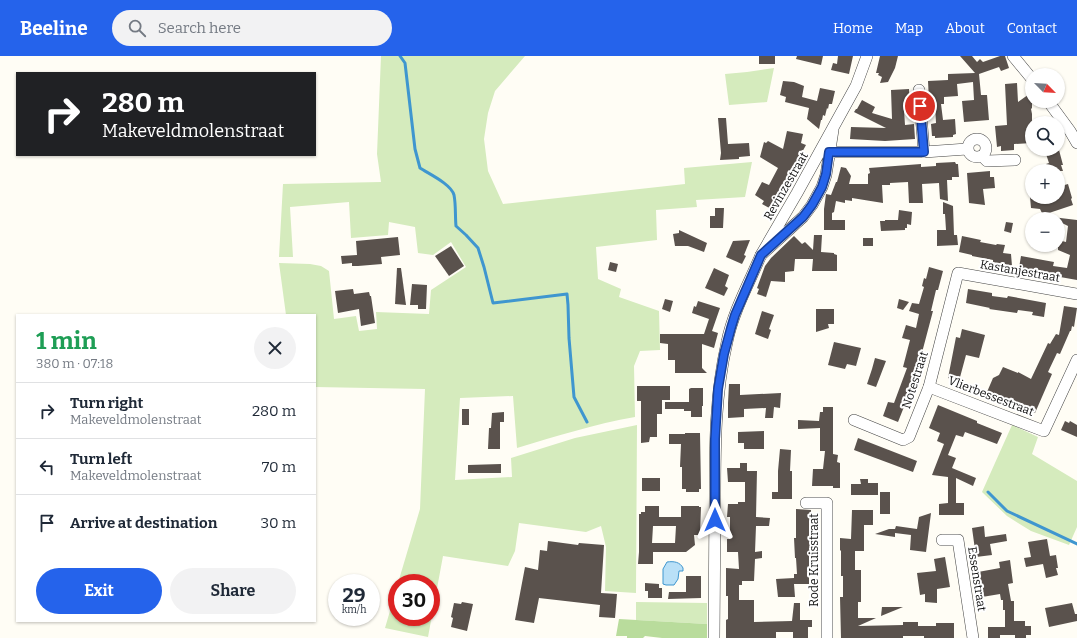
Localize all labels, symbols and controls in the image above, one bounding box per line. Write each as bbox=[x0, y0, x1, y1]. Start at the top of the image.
search box bbox=[112, 10, 392, 46]
text: Beeline bbox=[20, 17, 88, 40]
icon: search bbox=[126, 17, 148, 39]
text: Search here bbox=[158, 19, 241, 37]
text: Home bbox=[833, 20, 873, 37]
text: Map bbox=[895, 20, 923, 37]
text: About bbox=[945, 20, 985, 37]
text: Contact bbox=[1007, 20, 1057, 37]
north arrow bbox=[1025, 68, 1065, 108]
map controls bbox=[1025, 68, 1065, 252]
text: 280 m bbox=[102, 86, 184, 119]
icon: right bbox=[36, 88, 88, 140]
pin bbox=[903, 89, 937, 123]
icon: arrive bbox=[909, 95, 931, 117]
button: search bbox=[1025, 116, 1065, 156]
text: Makeveldmolenstraat bbox=[102, 120, 284, 142]
street label: Revinzestraat bbox=[761, 149, 811, 222]
button: + bbox=[1025, 164, 1065, 204]
button: − bbox=[1025, 212, 1065, 252]
street label: Kastanjestraat bbox=[979, 257, 1062, 285]
text: 1 min bbox=[36, 327, 97, 355]
button: close bbox=[254, 327, 296, 369]
street label: Notestraat bbox=[899, 349, 931, 410]
text: 380 m · 07:18 bbox=[36, 356, 113, 371]
street label: Vlierbessestraat bbox=[946, 373, 1037, 419]
text: Turn right bbox=[70, 394, 143, 412]
icon: right bbox=[36, 400, 58, 422]
text: 280 m bbox=[252, 402, 296, 420]
text: Makeveldmolenstraat bbox=[70, 412, 202, 427]
text: Turn left bbox=[70, 450, 132, 468]
icon: left bbox=[36, 456, 58, 478]
text: 70 m bbox=[262, 458, 296, 476]
text: Makeveldmolenstraat bbox=[70, 468, 202, 483]
position arrow bbox=[694, 499, 736, 541]
icon: arrive bbox=[36, 512, 58, 534]
street label: Rode Kruisstraat bbox=[807, 513, 821, 607]
text: Arrive at destination bbox=[70, 514, 217, 532]
text: 30 m bbox=[261, 514, 296, 532]
street label: Essenstraat bbox=[965, 546, 989, 613]
button: Exit bbox=[36, 568, 162, 614]
button: Share bbox=[170, 568, 296, 614]
speed limit sign: 30 bbox=[388, 574, 440, 626]
text: 29 bbox=[342, 583, 366, 607]
text: km/h bbox=[342, 604, 366, 616]

